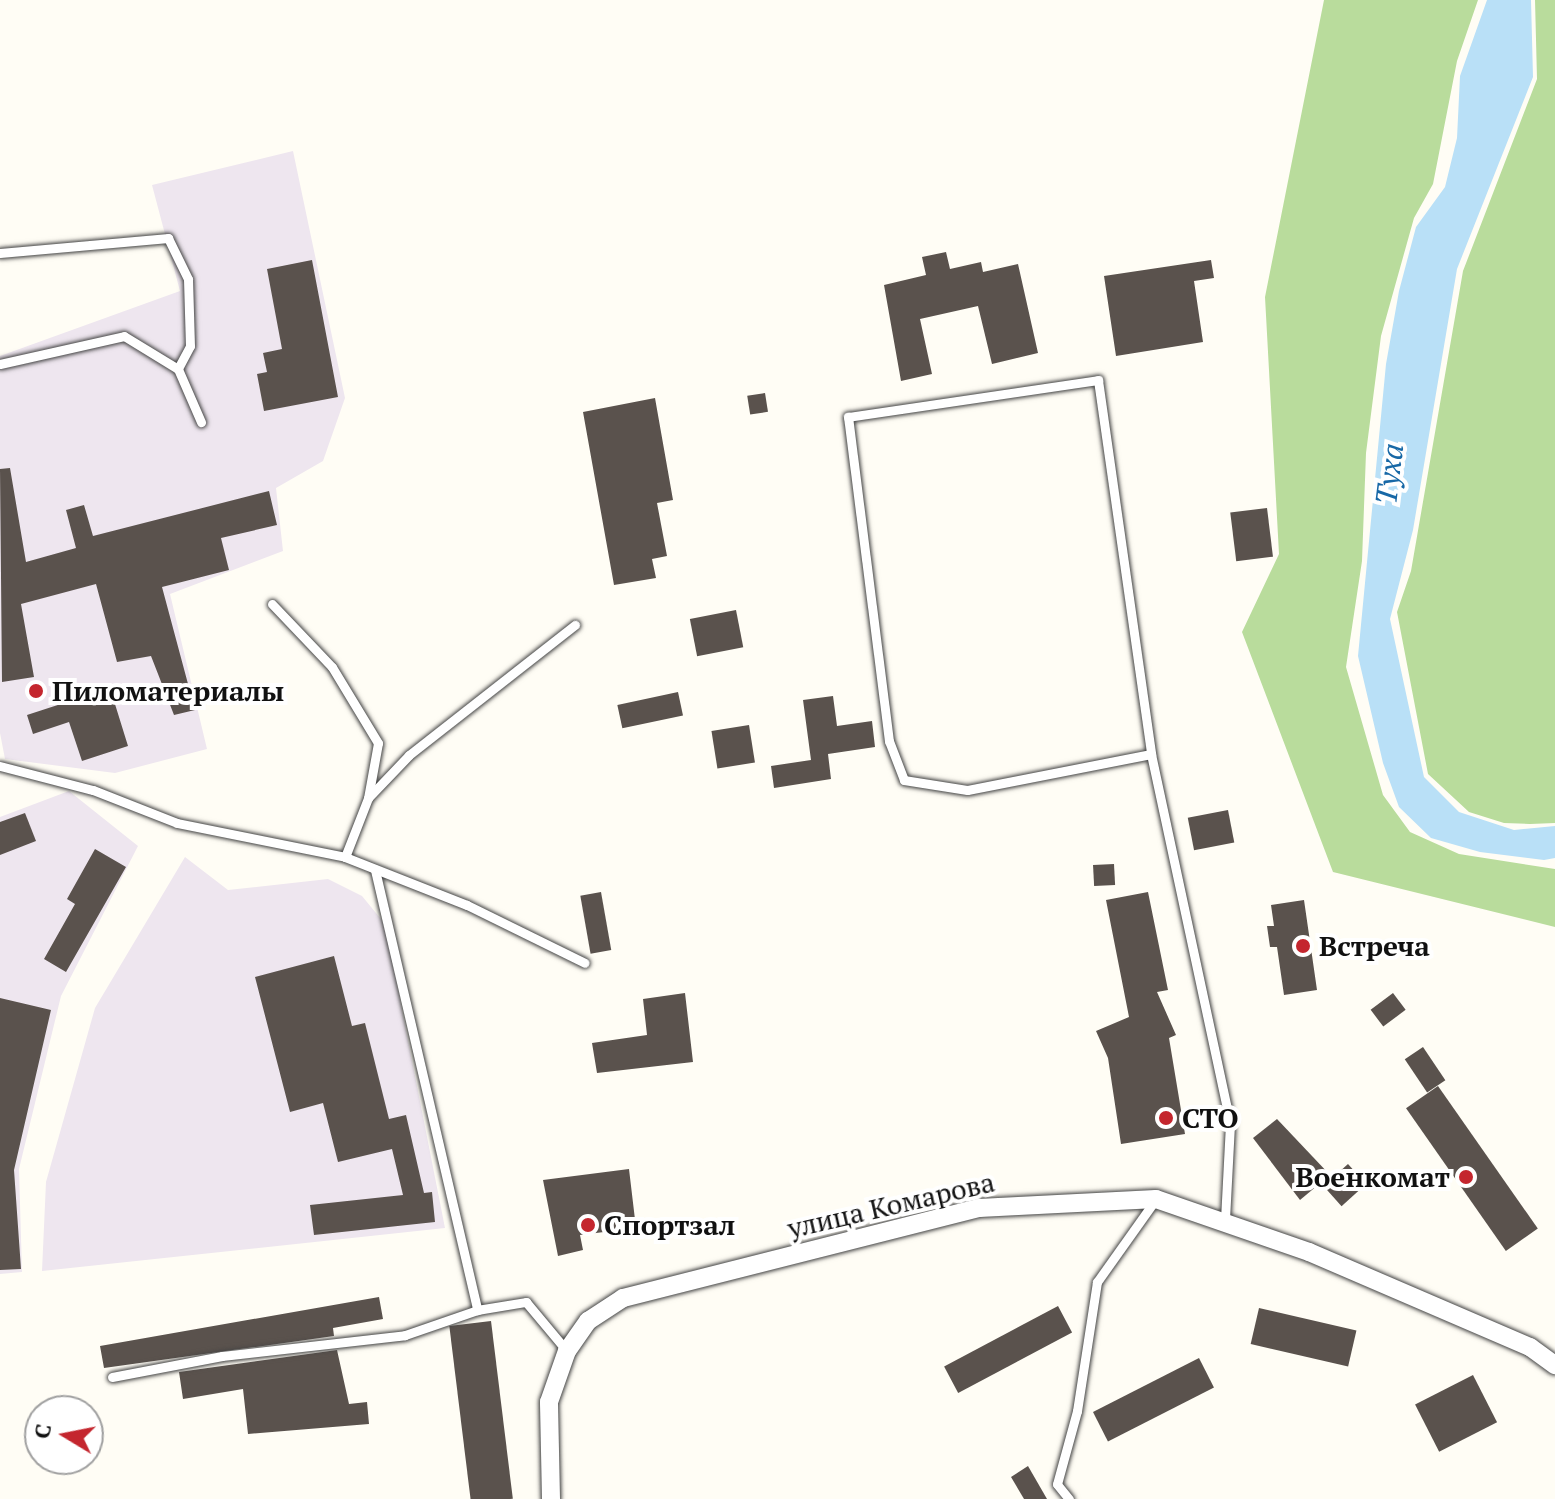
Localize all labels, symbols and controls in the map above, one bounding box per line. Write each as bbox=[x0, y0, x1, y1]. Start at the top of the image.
water label: Туха bbox=[1367, 441, 1411, 507]
place label: Пиломатериалы bbox=[52, 674, 284, 708]
marker: Пиломатериалы bbox=[27, 682, 45, 700]
place label: Встреча bbox=[1319, 929, 1430, 963]
marker: Встреча bbox=[1294, 937, 1312, 955]
place label: СТО bbox=[1182, 1101, 1239, 1135]
marker: СТО bbox=[1157, 1109, 1175, 1127]
place label: Военкомат bbox=[1296, 1160, 1450, 1194]
street label: улица Комарова bbox=[784, 1165, 998, 1245]
marker: Военкомат bbox=[1457, 1168, 1475, 1186]
place label: Спортзал bbox=[604, 1208, 735, 1242]
marker: Спортзал bbox=[579, 1216, 597, 1234]
north arrow bbox=[24, 1395, 104, 1475]
text: С bbox=[26, 1422, 57, 1441]

